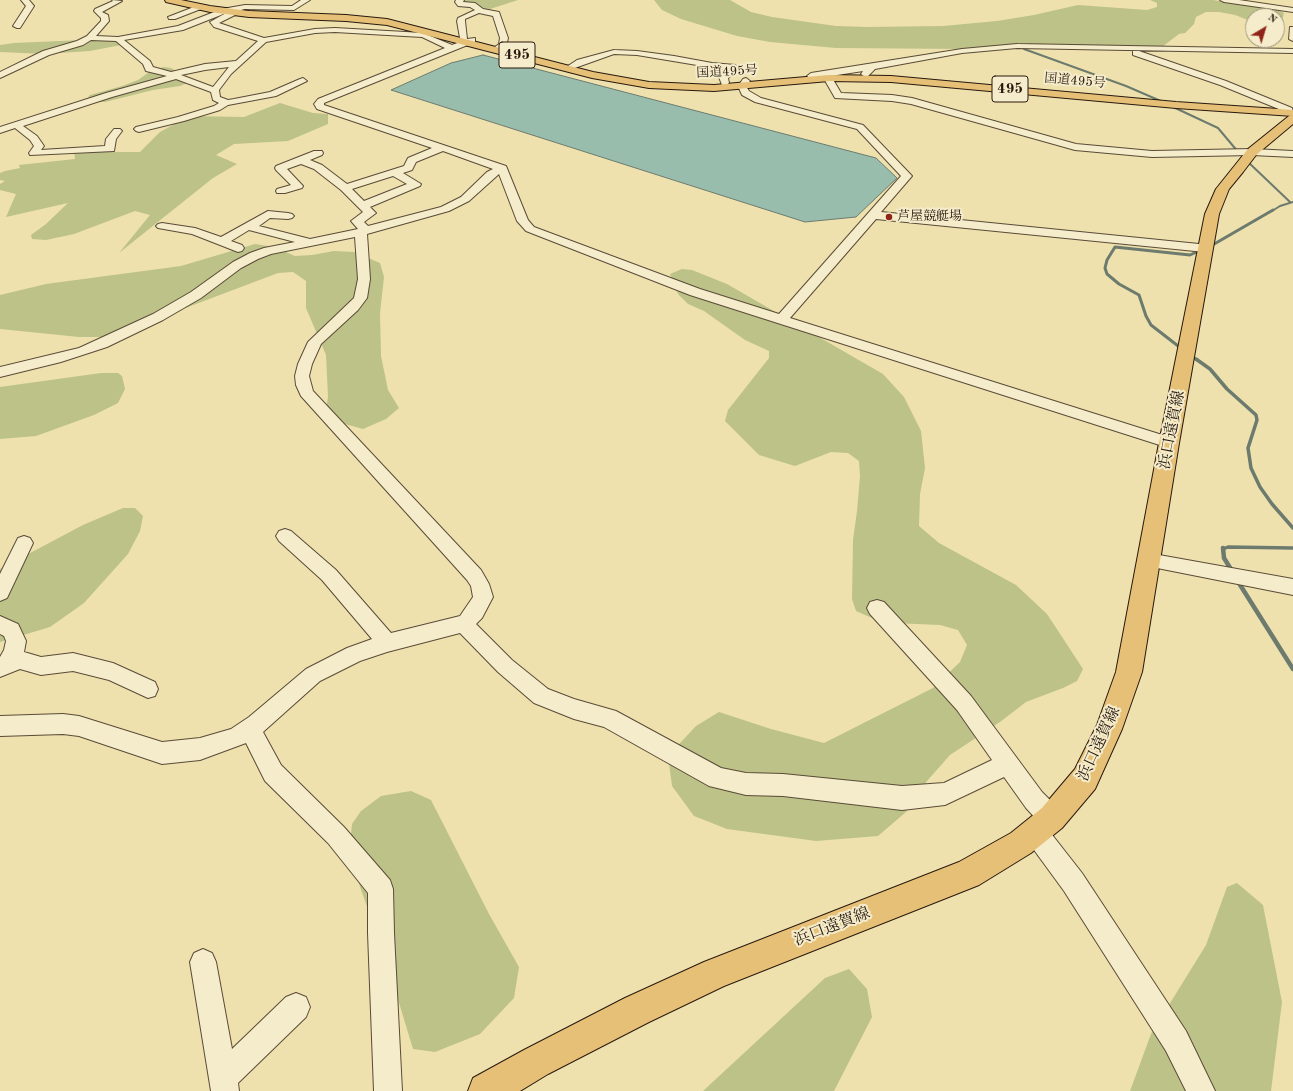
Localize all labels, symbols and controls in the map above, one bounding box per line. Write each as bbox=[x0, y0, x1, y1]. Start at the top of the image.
north arrow bbox=[1245, 8, 1285, 48]
text: N bbox=[1265, 12, 1279, 26]
road number: 495 bbox=[499, 42, 535, 68]
street label: 国道495号 bbox=[696, 63, 758, 81]
street label: 国道495号 bbox=[1044, 71, 1106, 91]
road number: 495 bbox=[992, 76, 1028, 102]
place label: 芦屋競艇場 bbox=[897, 209, 962, 225]
marker: 芦屋競艇場 bbox=[884, 212, 894, 222]
street label: 浜口遠賀線 bbox=[1155, 389, 1189, 471]
street label: 浜口遠賀線 bbox=[1073, 704, 1125, 784]
street label: 浜口遠賀線 bbox=[791, 904, 873, 950]

